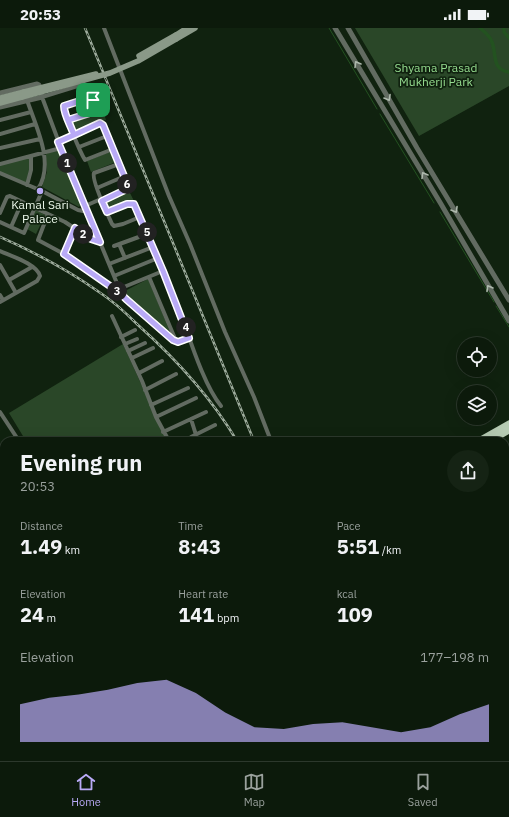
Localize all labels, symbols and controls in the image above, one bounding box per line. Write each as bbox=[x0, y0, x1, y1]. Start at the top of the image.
text: 20:53 bbox=[20, 5, 61, 24]
park label: Shyama Prasad Mukherji Park bbox=[395, 60, 477, 89]
one-way arrow bbox=[354, 61, 361, 68]
pin bbox=[76, 83, 110, 117]
icon: arrive bbox=[82, 89, 104, 111]
one-way arrow bbox=[384, 94, 391, 101]
pin: 1 bbox=[57, 153, 77, 173]
text: 1 bbox=[64, 156, 70, 170]
one-way arrow bbox=[421, 172, 429, 179]
pin: 6 bbox=[117, 174, 137, 194]
text: 6 bbox=[124, 177, 130, 191]
marker: Kamal Sari Palace bbox=[35, 186, 45, 196]
place label: Kamal Sari Palace bbox=[11, 197, 69, 226]
one-way arrow bbox=[450, 206, 457, 213]
pin: 5 bbox=[137, 222, 157, 242]
pin: 2 bbox=[73, 224, 93, 244]
text: 5 bbox=[144, 225, 150, 239]
text: 2 bbox=[80, 227, 86, 241]
pin: 3 bbox=[107, 281, 127, 301]
text: 3 bbox=[114, 284, 120, 298]
one-way arrow bbox=[486, 285, 493, 292]
pin: 4 bbox=[176, 317, 196, 337]
text: 4 bbox=[183, 320, 189, 334]
map controls bbox=[457, 337, 497, 425]
button: locate bbox=[457, 337, 497, 377]
button: layers bbox=[457, 385, 497, 425]
text: Evening run bbox=[20, 448, 142, 477]
button: share bbox=[447, 450, 489, 492]
text: 20:53 bbox=[20, 478, 55, 495]
text: Distance bbox=[20, 519, 63, 533]
text: Time bbox=[178, 519, 203, 533]
text: Pace bbox=[337, 519, 361, 533]
text: 1.49 bbox=[20, 533, 62, 560]
text: 8:43 bbox=[178, 533, 221, 560]
text: 5:51 bbox=[337, 533, 379, 560]
text: km bbox=[62, 543, 80, 557]
text: /km bbox=[379, 543, 401, 557]
text: Elevation bbox=[20, 587, 66, 601]
text: Heart rate bbox=[178, 587, 228, 601]
text: kcal bbox=[337, 587, 357, 601]
text: 24 bbox=[20, 601, 44, 628]
text: 141 bbox=[178, 601, 214, 628]
text: 109 bbox=[337, 601, 373, 628]
text: m bbox=[44, 611, 56, 625]
text: bpm bbox=[214, 611, 239, 625]
text: Elevation bbox=[20, 649, 74, 666]
text: 177–198 m bbox=[420, 649, 489, 666]
tab: Home bbox=[71, 771, 101, 809]
tab: Map bbox=[243, 771, 265, 809]
tab: Saved bbox=[408, 771, 438, 809]

